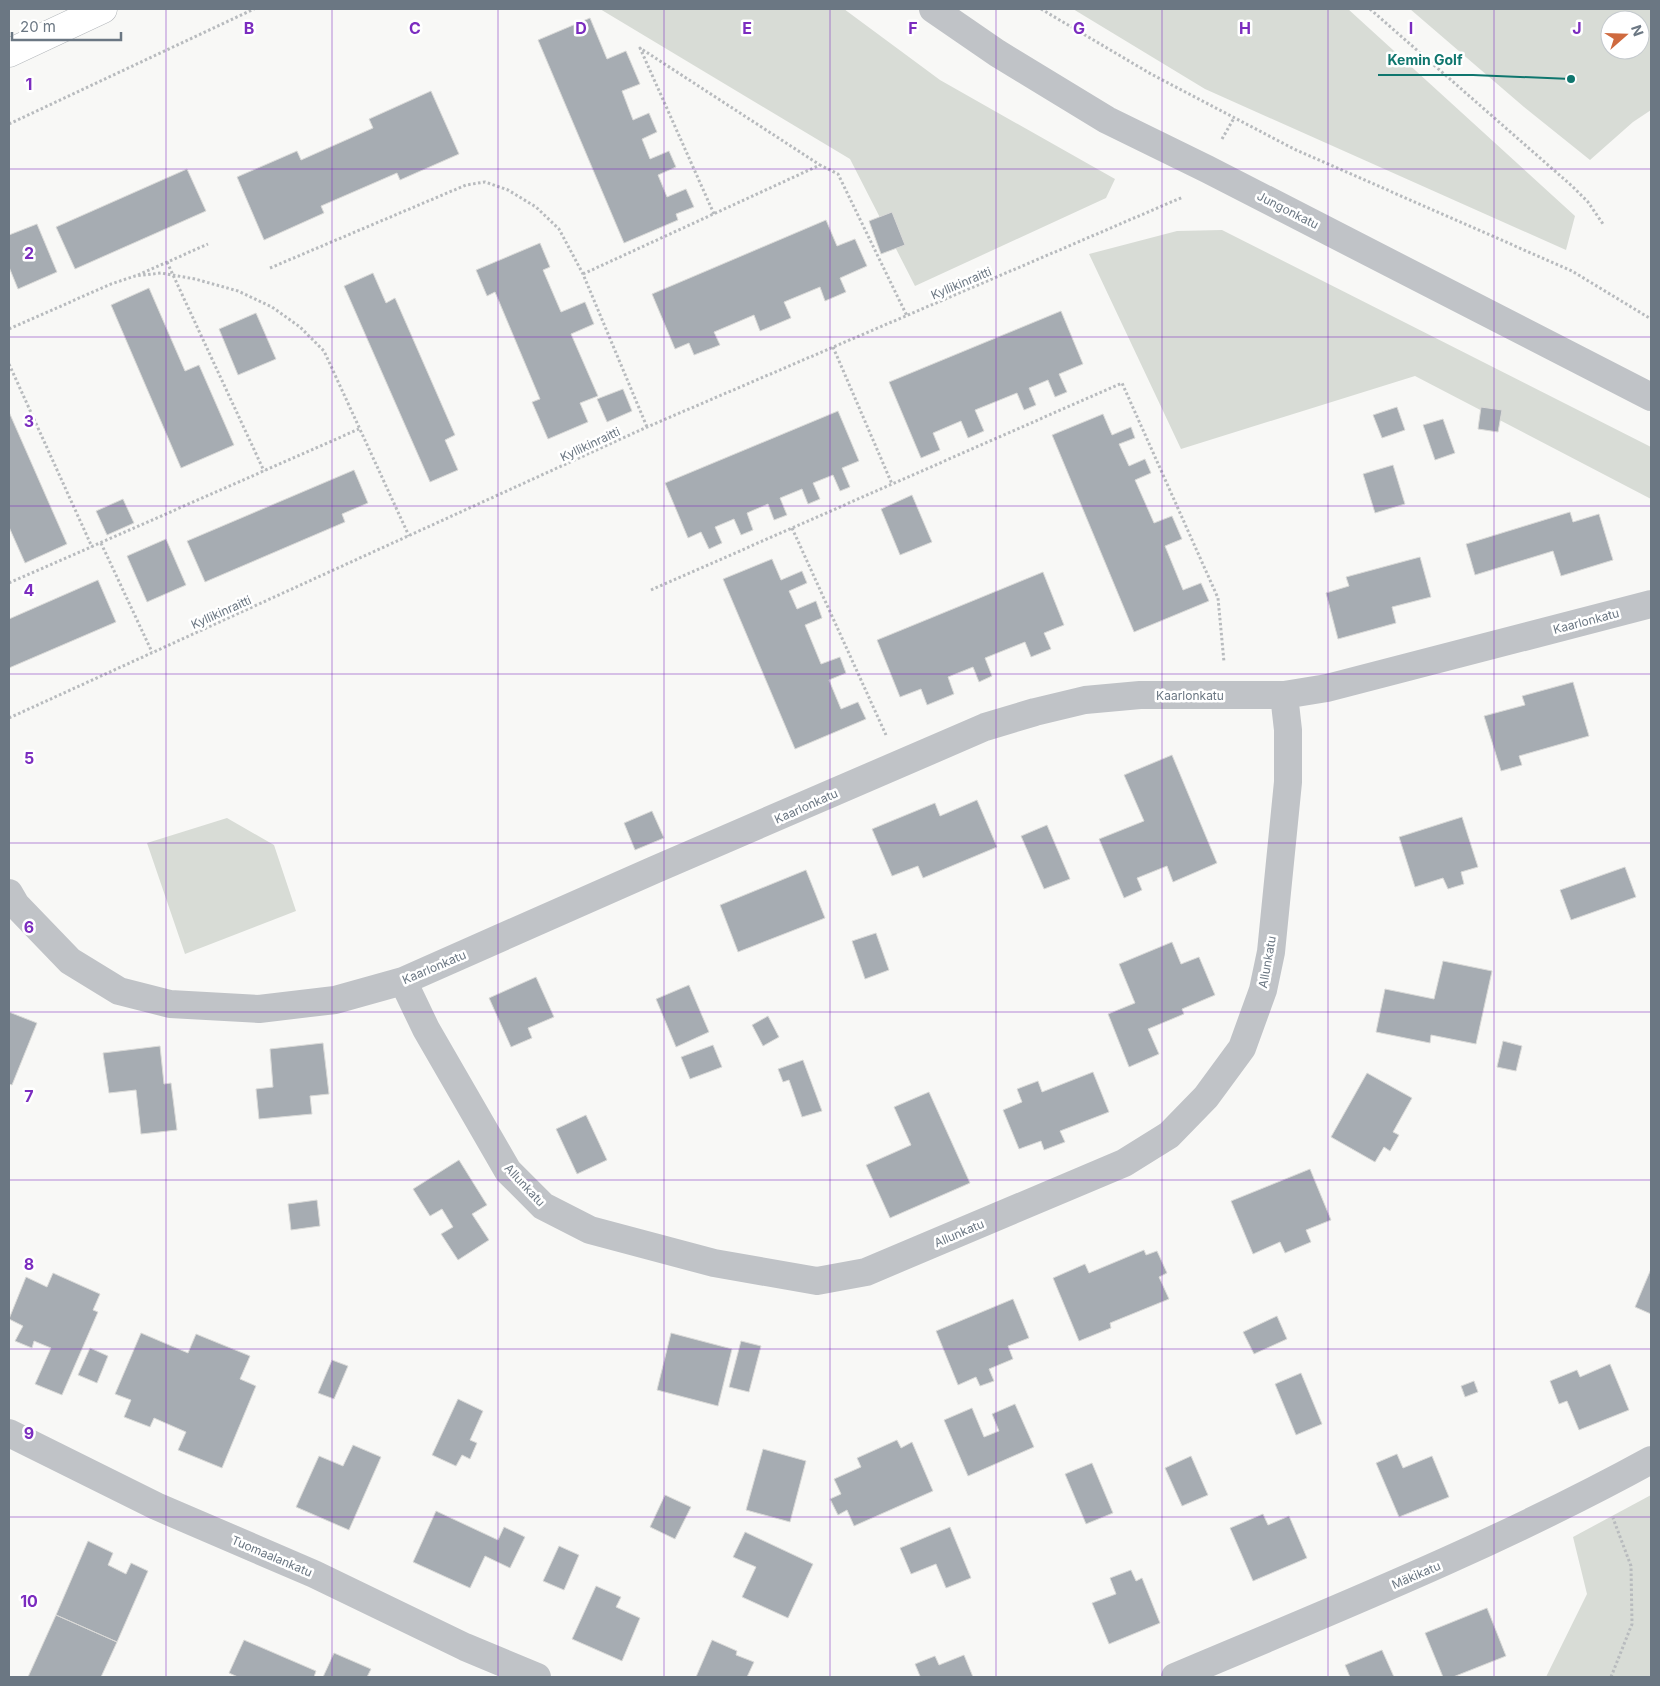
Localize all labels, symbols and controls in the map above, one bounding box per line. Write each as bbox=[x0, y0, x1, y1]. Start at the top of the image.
scale bar bbox=[12, 10, 121, 42]
north arrow bbox=[1600, 10, 1650, 60]
text: 20 m bbox=[20, 17, 56, 36]
text: B bbox=[244, 18, 254, 38]
text: C bbox=[409, 18, 421, 38]
text: D bbox=[575, 18, 587, 38]
text: E bbox=[742, 18, 752, 38]
text: F bbox=[908, 18, 918, 38]
text: G bbox=[1073, 18, 1085, 38]
text: H bbox=[1239, 18, 1251, 38]
text: I bbox=[1409, 18, 1413, 38]
text: J bbox=[1572, 18, 1582, 38]
text: N bbox=[1628, 22, 1647, 38]
callout: Kemin Golf bbox=[1378, 46, 1473, 75]
text: Kemin Golf bbox=[1388, 51, 1463, 68]
text: 1 bbox=[26, 74, 32, 94]
street label: Jungonkatu bbox=[1255, 188, 1321, 232]
text: 2 bbox=[24, 243, 34, 263]
street label: Kyllikinraitti bbox=[928, 263, 994, 302]
text: 3 bbox=[24, 411, 34, 431]
street label: Kyllikinraitti bbox=[558, 424, 622, 464]
text: 4 bbox=[24, 580, 35, 600]
street label: Kyllikinraitti bbox=[189, 592, 254, 632]
street label: Kaarlonkatu bbox=[1551, 605, 1621, 637]
street label: Kaarlonkatu bbox=[1156, 688, 1224, 703]
text: 5 bbox=[24, 748, 34, 768]
street label: Kaarlonkatu bbox=[772, 785, 840, 827]
text: 6 bbox=[24, 917, 34, 937]
street label: Allunkatu bbox=[1255, 935, 1279, 989]
street label: Kaarlonkatu bbox=[400, 947, 468, 987]
text: 7 bbox=[24, 1086, 34, 1106]
street label: Allunkatu bbox=[502, 1161, 548, 1209]
street label: Allunkatu bbox=[932, 1216, 986, 1250]
text: 8 bbox=[24, 1254, 34, 1274]
text: 9 bbox=[24, 1423, 34, 1443]
street label: Tuomaalankatu bbox=[229, 1532, 315, 1580]
street label: Mäkikatu bbox=[1389, 1558, 1443, 1592]
text: 10 bbox=[20, 1591, 38, 1611]

